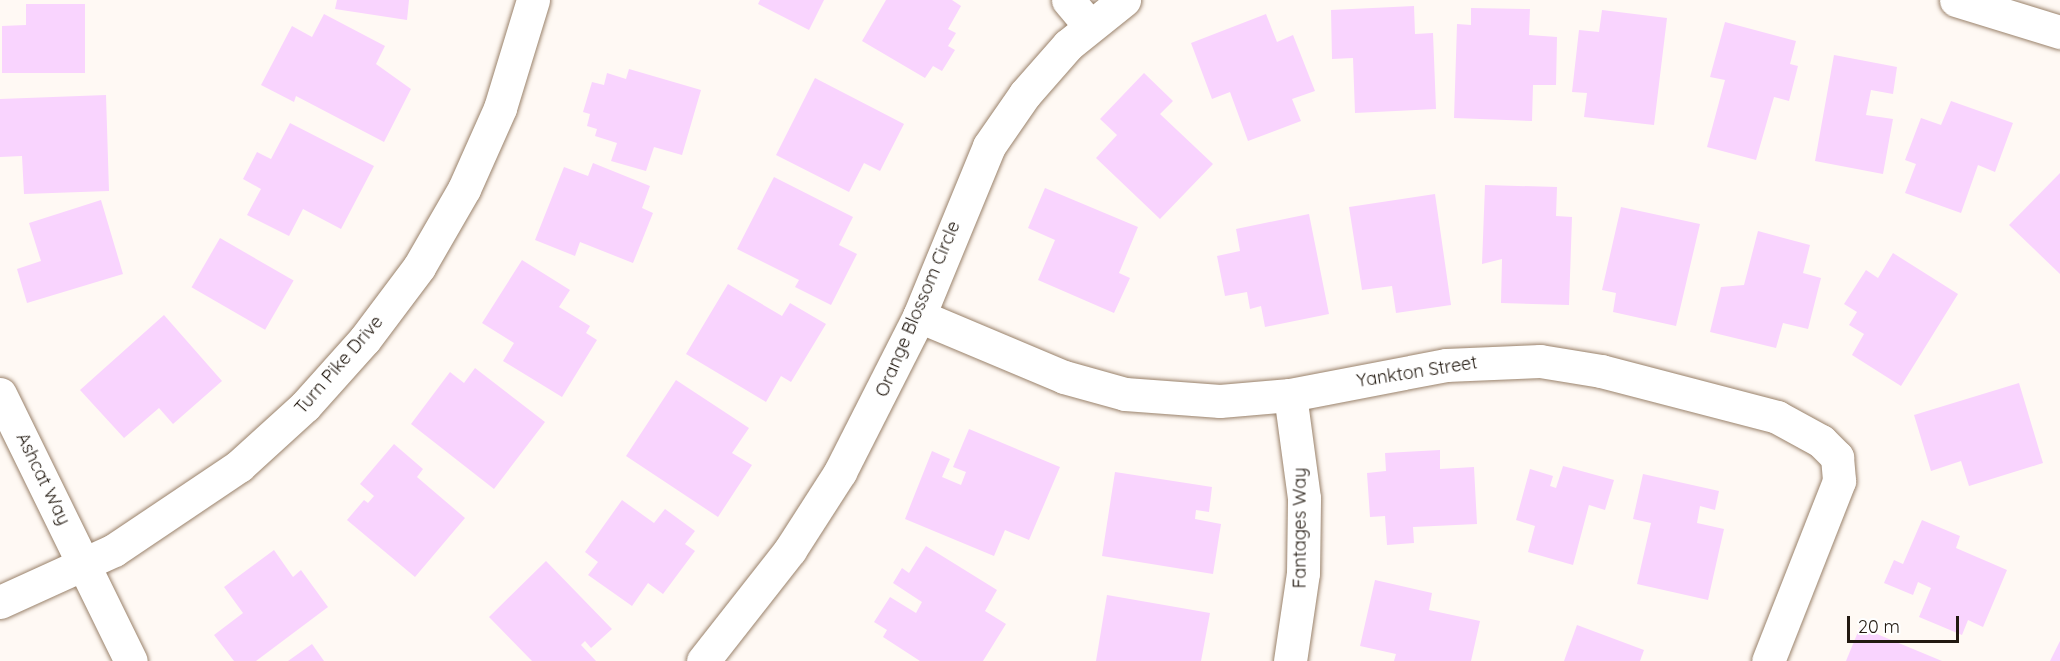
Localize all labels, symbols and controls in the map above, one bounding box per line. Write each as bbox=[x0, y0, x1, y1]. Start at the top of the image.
street label: Orange Blossom Circle bbox=[871, 218, 965, 400]
street label: Turn Pike Drive bbox=[290, 311, 388, 419]
street label: Yankton Street bbox=[1355, 352, 1479, 392]
street label: Ashcat Way bbox=[11, 429, 75, 529]
street label: Fantages Way bbox=[1289, 468, 1311, 588]
scale bar bbox=[1850, 604, 1962, 642]
text: 20 m bbox=[1858, 615, 1900, 638]

